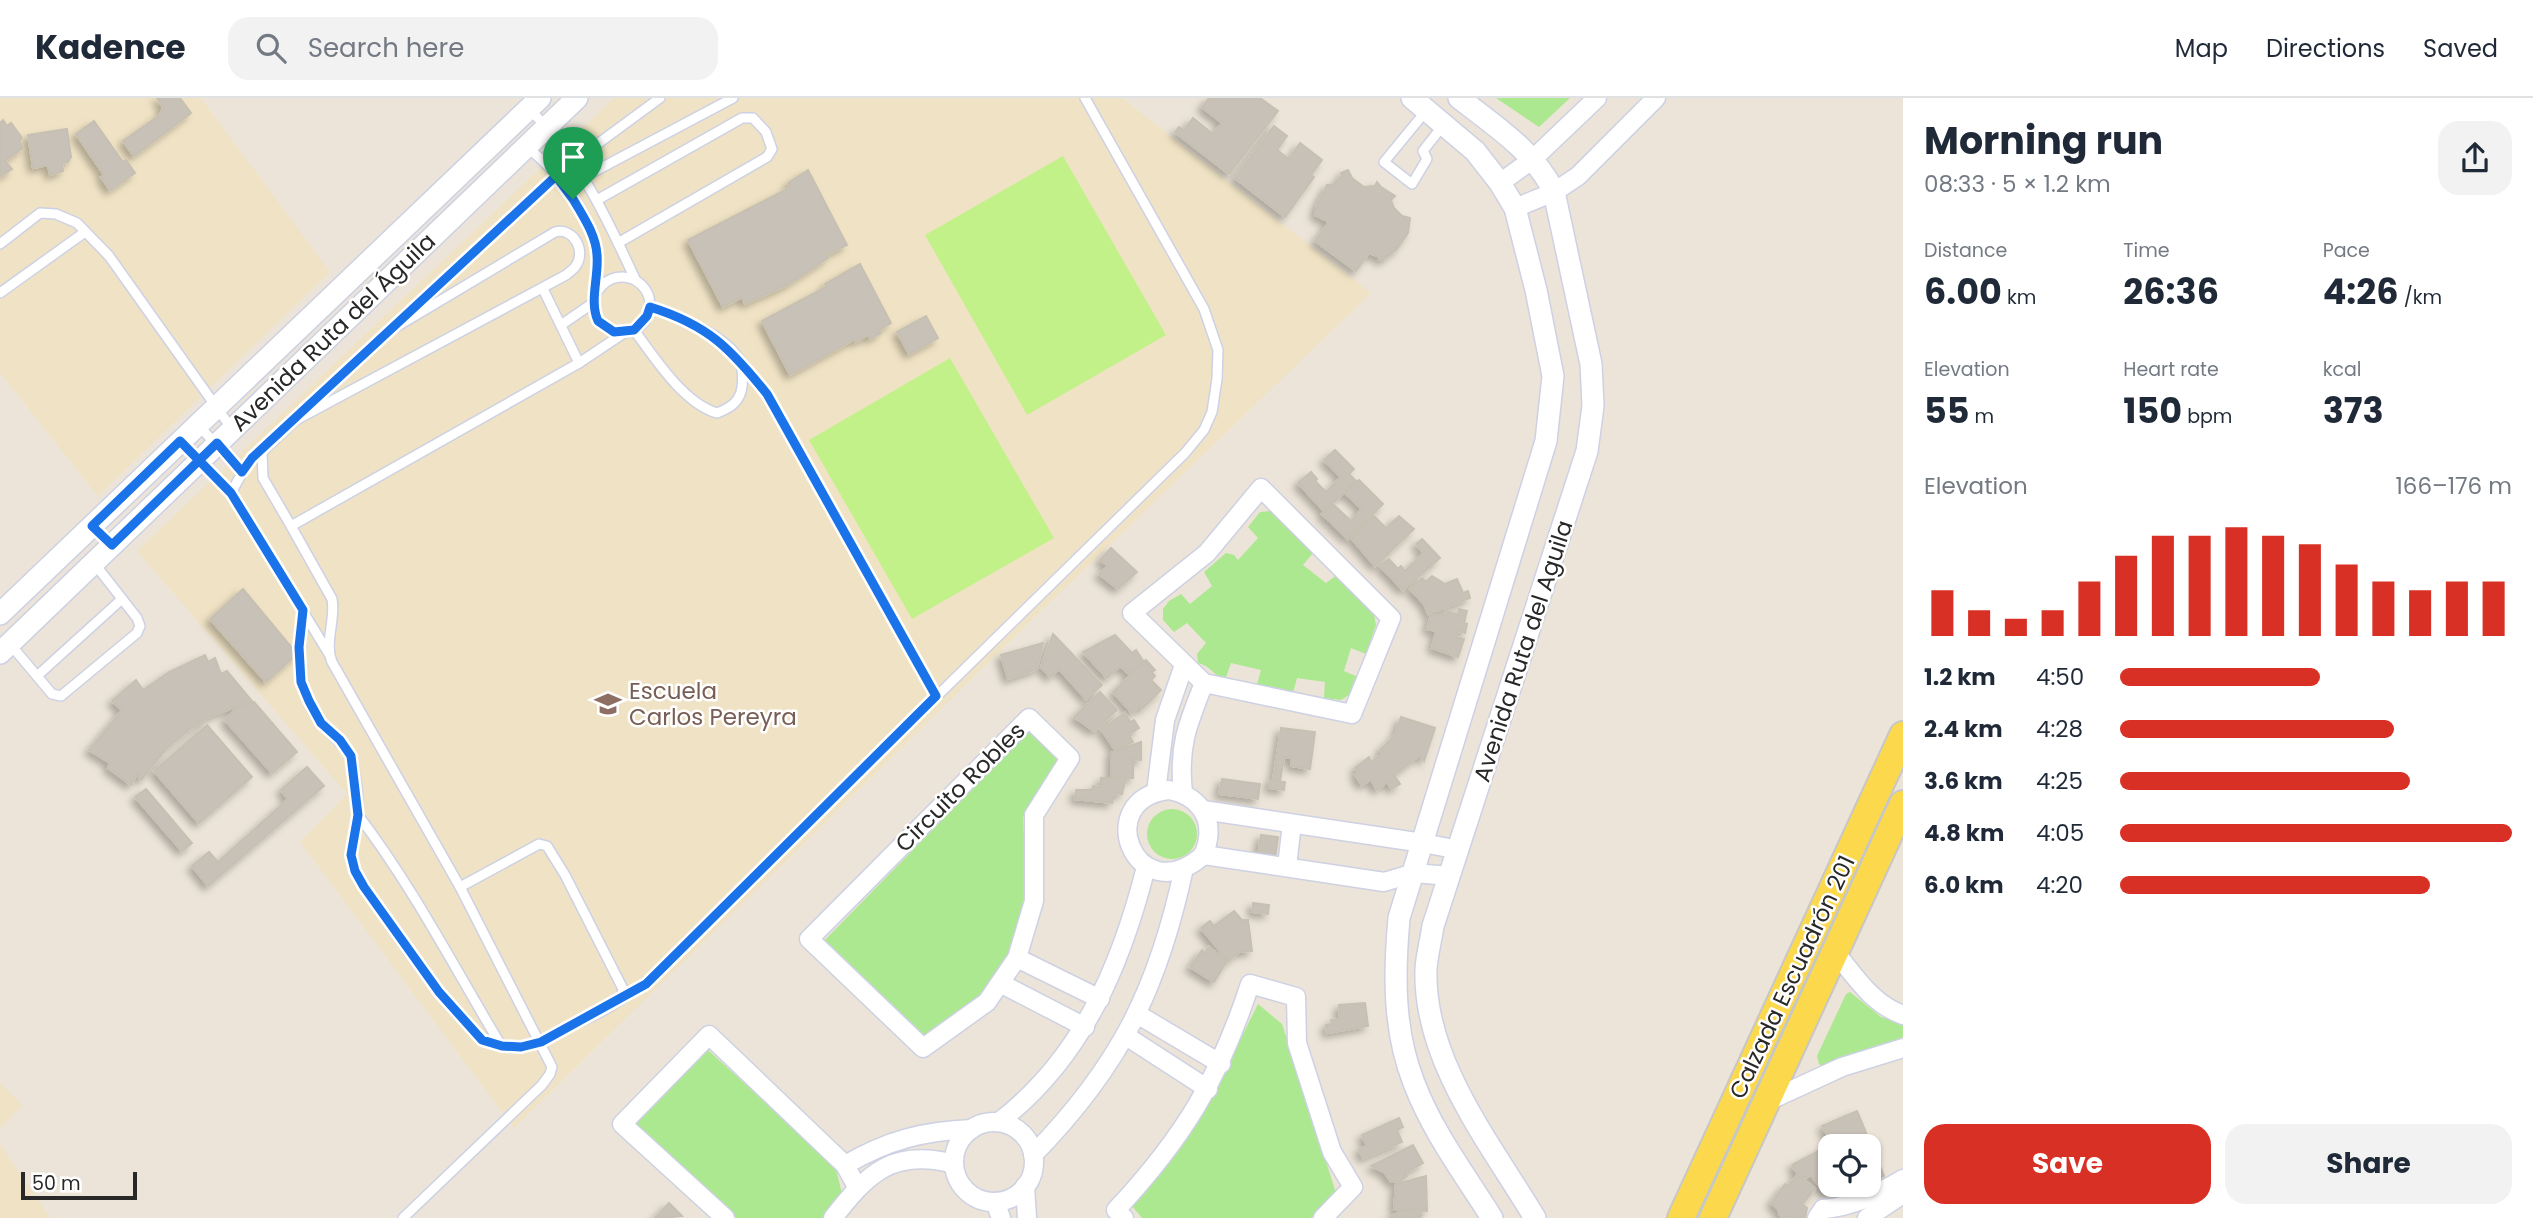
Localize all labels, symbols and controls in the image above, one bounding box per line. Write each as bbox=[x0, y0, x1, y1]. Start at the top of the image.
search box bbox=[228, 17, 718, 80]
text: Kadence bbox=[35, 24, 186, 71]
icon: search bbox=[252, 29, 290, 67]
text: Search here bbox=[308, 30, 464, 66]
text: Map bbox=[2175, 32, 2228, 65]
text: Directions bbox=[2266, 32, 2385, 65]
text: Saved bbox=[2423, 32, 2498, 65]
text: Morning run bbox=[1924, 114, 2163, 167]
button: share bbox=[2438, 121, 2512, 195]
pin bbox=[543, 127, 603, 199]
icon: arrive bbox=[554, 138, 592, 176]
text: 08:33 · 5 × 1.2 km bbox=[1924, 168, 2111, 200]
street label: Avenida Ruta del Águila bbox=[224, 226, 442, 438]
text: Distance bbox=[1924, 237, 2007, 264]
text: Time bbox=[2123, 237, 2170, 264]
text: Pace bbox=[2323, 237, 2370, 264]
text: 6.00 bbox=[1924, 267, 2002, 316]
text: 26:36 bbox=[2123, 267, 2219, 316]
text: 4:26 bbox=[2323, 267, 2399, 316]
text: km bbox=[2002, 284, 2036, 311]
text: /km bbox=[2399, 284, 2442, 311]
text: Elevation bbox=[1924, 356, 2010, 383]
text: Heart rate bbox=[2123, 356, 2219, 383]
text: kcal bbox=[2323, 356, 2362, 383]
text: 55 bbox=[1924, 386, 1970, 435]
text: 150 bbox=[2123, 386, 2182, 435]
text: 373 bbox=[2323, 386, 2384, 435]
text: m bbox=[1970, 403, 1994, 430]
text: bpm bbox=[2182, 403, 2232, 430]
text: Elevation bbox=[1924, 470, 2028, 502]
text: 166–176 m bbox=[2396, 470, 2512, 502]
street label: Avenida Ruta del Aguila bbox=[1466, 516, 1580, 786]
text: 1.2 km bbox=[1924, 661, 1996, 693]
text: 4:50 bbox=[2036, 661, 2084, 693]
place label: Escuela Carlos Pereyra bbox=[629, 675, 797, 733]
school or university icon: Escuela Carlos Pereyra bbox=[593, 689, 623, 719]
text: 2.4 km bbox=[1924, 713, 2003, 745]
text: 4:28 bbox=[2036, 713, 2083, 745]
street label: Circuito Robles bbox=[888, 715, 1032, 859]
text: 3.6 km bbox=[1924, 765, 2003, 797]
text: 4:25 bbox=[2036, 765, 2083, 797]
text: 4.8 km bbox=[1924, 817, 2004, 849]
text: 4:05 bbox=[2036, 817, 2084, 849]
street label: Calzada Escuadrón 201 bbox=[1722, 850, 1862, 1104]
text: 6.0 km bbox=[1924, 869, 2004, 901]
text: 4:20 bbox=[2036, 869, 2083, 901]
button: Save bbox=[1924, 1124, 2211, 1204]
button: Share bbox=[2225, 1124, 2512, 1204]
map controls bbox=[1818, 1134, 1881, 1197]
button: locate bbox=[1818, 1134, 1881, 1197]
scale bar bbox=[21, 1169, 136, 1201]
text: 50 m bbox=[32, 1170, 81, 1197]

